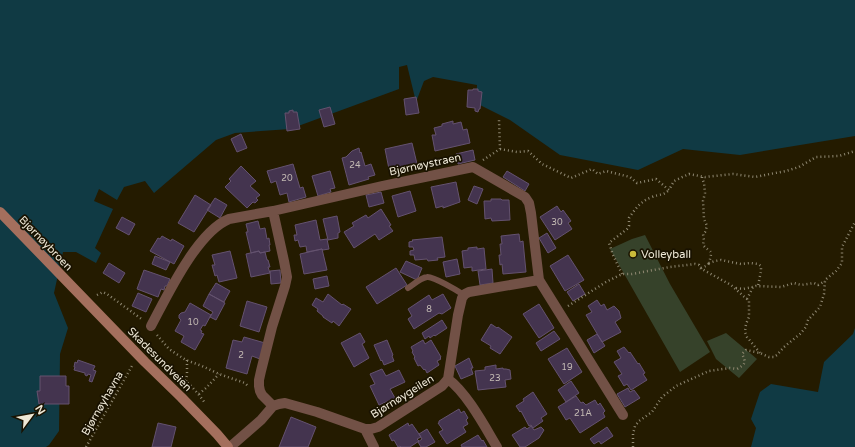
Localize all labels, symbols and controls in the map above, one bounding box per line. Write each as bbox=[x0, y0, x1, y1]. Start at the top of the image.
street label: Bjørnøystraen bbox=[388, 151, 462, 178]
house number: 24 bbox=[349, 160, 361, 171]
house number: 20 bbox=[281, 173, 293, 184]
street label: Bjørnøybroen bbox=[16, 213, 75, 273]
house number: 30 bbox=[551, 217, 563, 228]
place label: Volleyball bbox=[641, 248, 691, 261]
marker: Volleyball bbox=[628, 249, 638, 259]
house number: 8 bbox=[426, 304, 432, 315]
house number: 10 bbox=[187, 317, 199, 328]
street label: Skadesundveien bbox=[125, 325, 194, 394]
house number: 2 bbox=[238, 350, 244, 361]
house number: 19 bbox=[561, 362, 573, 373]
street label: Bjørnøyhavna bbox=[79, 369, 126, 438]
street label: Bjørnøygeilen bbox=[368, 372, 436, 421]
house number: 23 bbox=[489, 373, 501, 384]
north arrow bbox=[12, 395, 52, 435]
text: N bbox=[32, 403, 48, 417]
house number: 21A bbox=[574, 408, 592, 419]

